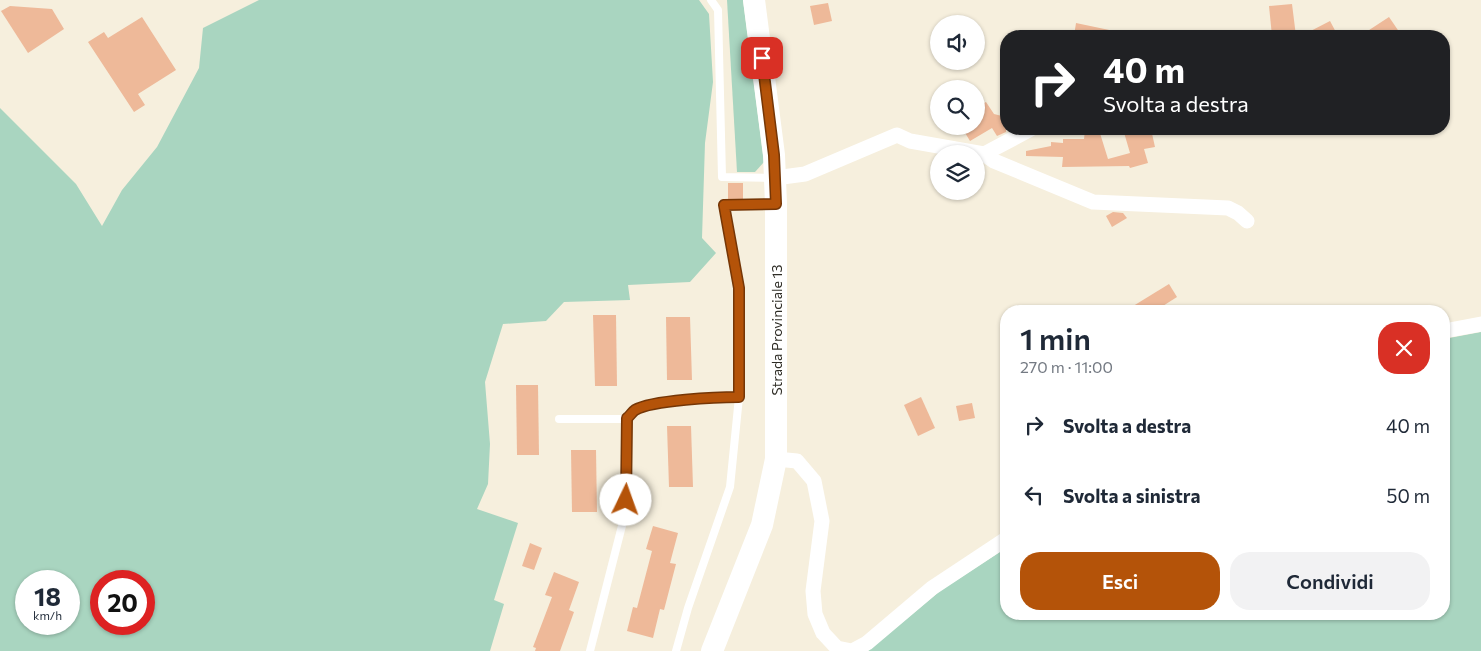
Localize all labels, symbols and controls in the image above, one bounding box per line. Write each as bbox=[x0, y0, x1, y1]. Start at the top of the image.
map controls bbox=[930, 15, 985, 200]
button: sound bbox=[930, 15, 985, 70]
pin bbox=[741, 37, 783, 79]
icon: arrive bbox=[748, 44, 776, 72]
text: 40 m bbox=[1103, 47, 1185, 90]
icon: right bbox=[1020, 50, 1085, 115]
button: search bbox=[930, 80, 985, 135]
text: Svolta a destra bbox=[1103, 90, 1249, 117]
button: layers bbox=[930, 145, 985, 200]
street label: Strada Provinciale 13 bbox=[768, 264, 785, 396]
text: 1 min bbox=[1020, 319, 1091, 356]
button: close bbox=[1378, 322, 1430, 374]
text: 270 m · 11:00 bbox=[1020, 357, 1113, 376]
icon: right bbox=[1020, 411, 1048, 439]
text: Svolta a destra bbox=[1063, 414, 1191, 437]
text: 40 m bbox=[1386, 414, 1430, 437]
position arrow bbox=[599, 473, 651, 525]
icon: left bbox=[1020, 481, 1048, 509]
text: Svolta a sinistra bbox=[1063, 484, 1201, 507]
text: 50 m bbox=[1386, 484, 1430, 507]
button: Esci bbox=[1020, 552, 1220, 610]
button: Condividi bbox=[1230, 552, 1430, 610]
speed limit sign: 20 bbox=[90, 570, 155, 635]
text: 18 bbox=[34, 581, 61, 611]
text: km/h bbox=[33, 608, 62, 622]

